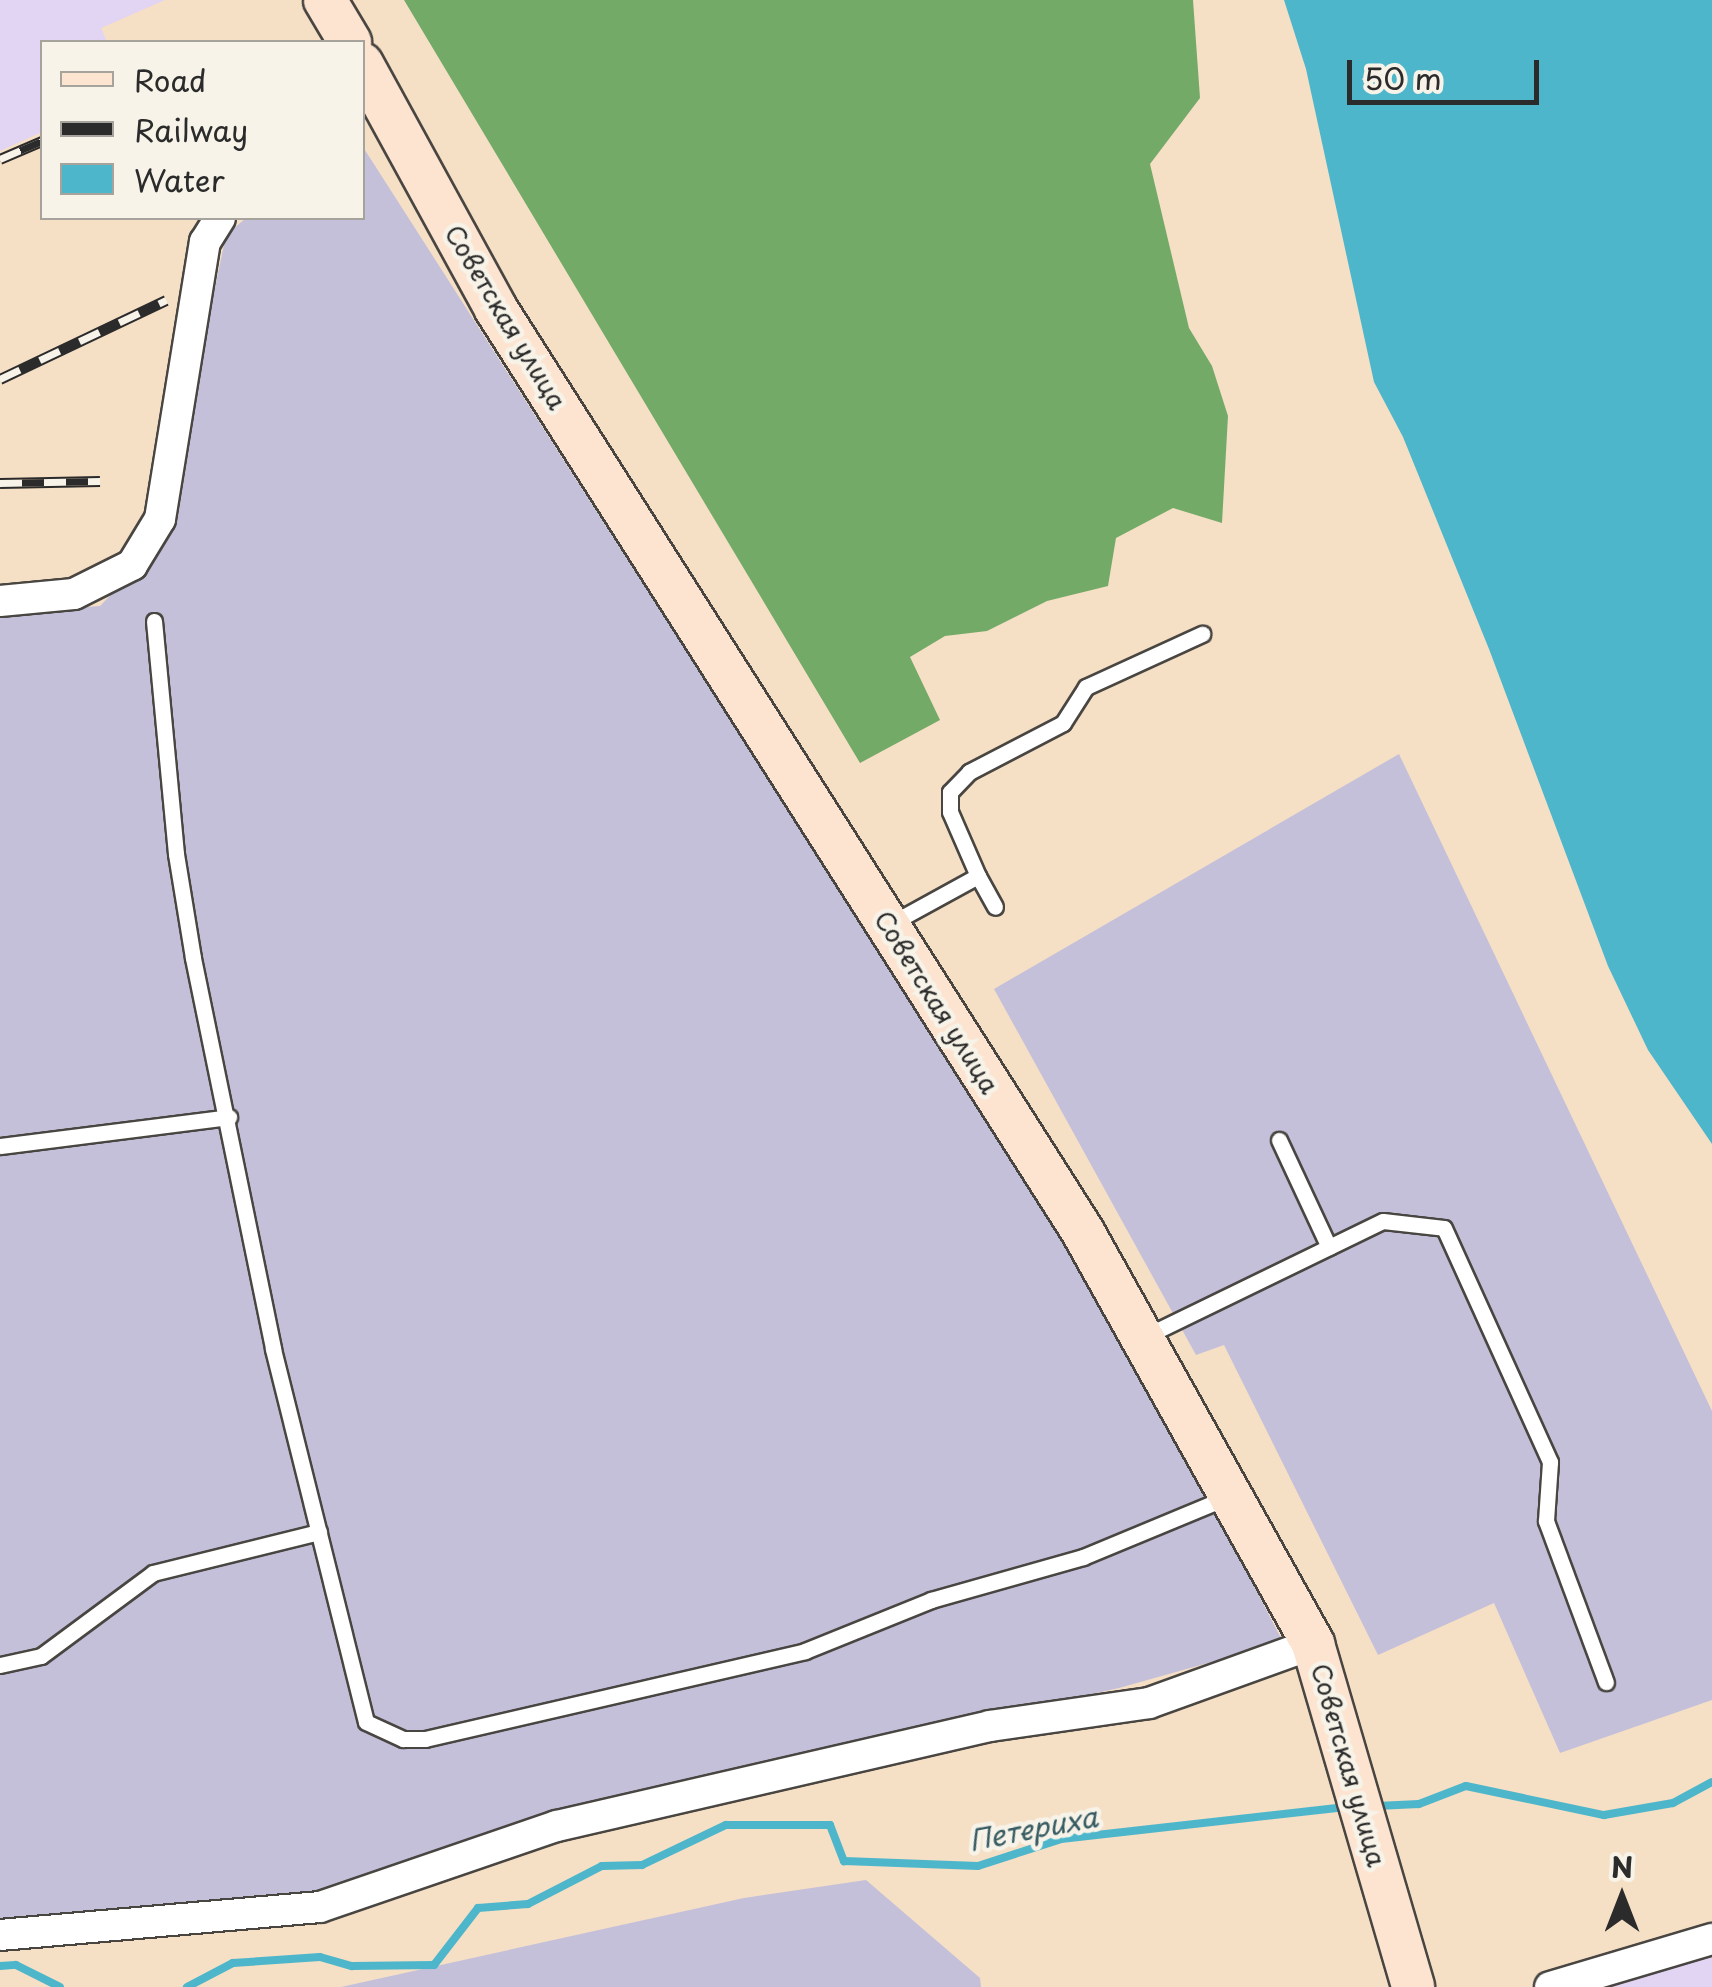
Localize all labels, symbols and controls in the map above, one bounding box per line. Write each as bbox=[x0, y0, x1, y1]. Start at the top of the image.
legend bbox=[40, 40, 365, 220]
scale bar bbox=[1352, 40, 1544, 102]
text: 50 m bbox=[1364, 55, 1442, 100]
text: Road bbox=[134, 57, 207, 102]
text: Railway bbox=[134, 107, 248, 152]
text: Water bbox=[134, 157, 225, 202]
street label: Советская улица bbox=[439, 219, 573, 415]
street label: Советская улица bbox=[868, 905, 1006, 1099]
street label: Советская улица bbox=[1305, 1659, 1393, 1871]
water label: Петериха bbox=[966, 1799, 1100, 1857]
text: N bbox=[1611, 1845, 1633, 1888]
north arrow bbox=[1572, 1847, 1672, 1947]

